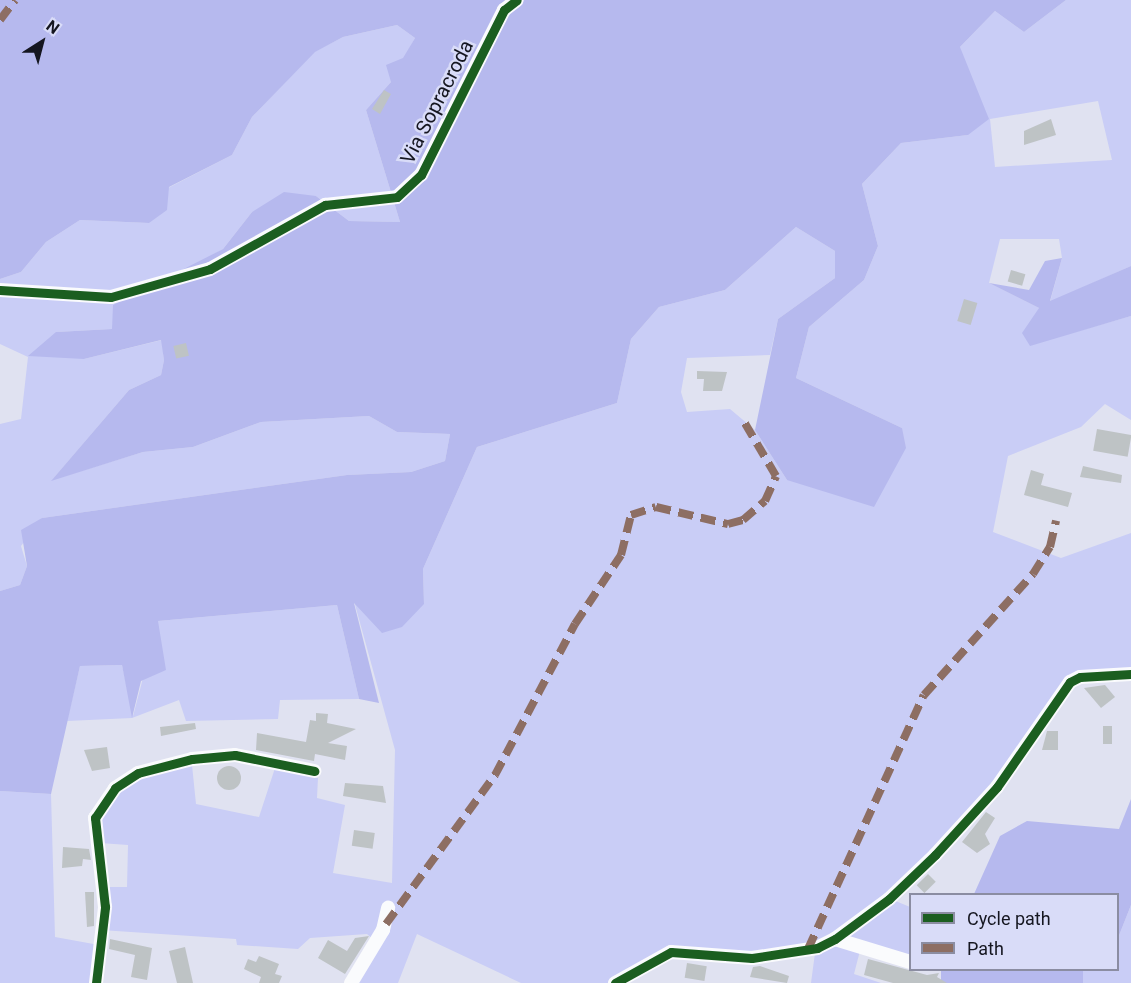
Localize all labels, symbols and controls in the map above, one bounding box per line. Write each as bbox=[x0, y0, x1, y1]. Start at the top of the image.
north arrow bbox=[12, 12, 72, 72]
text: N bbox=[43, 16, 63, 38]
street label: Via Sopracroda bbox=[395, 36, 479, 168]
legend bbox=[909, 893, 1119, 971]
text: Cycle path bbox=[967, 908, 1051, 929]
text: Path bbox=[967, 938, 1004, 959]

